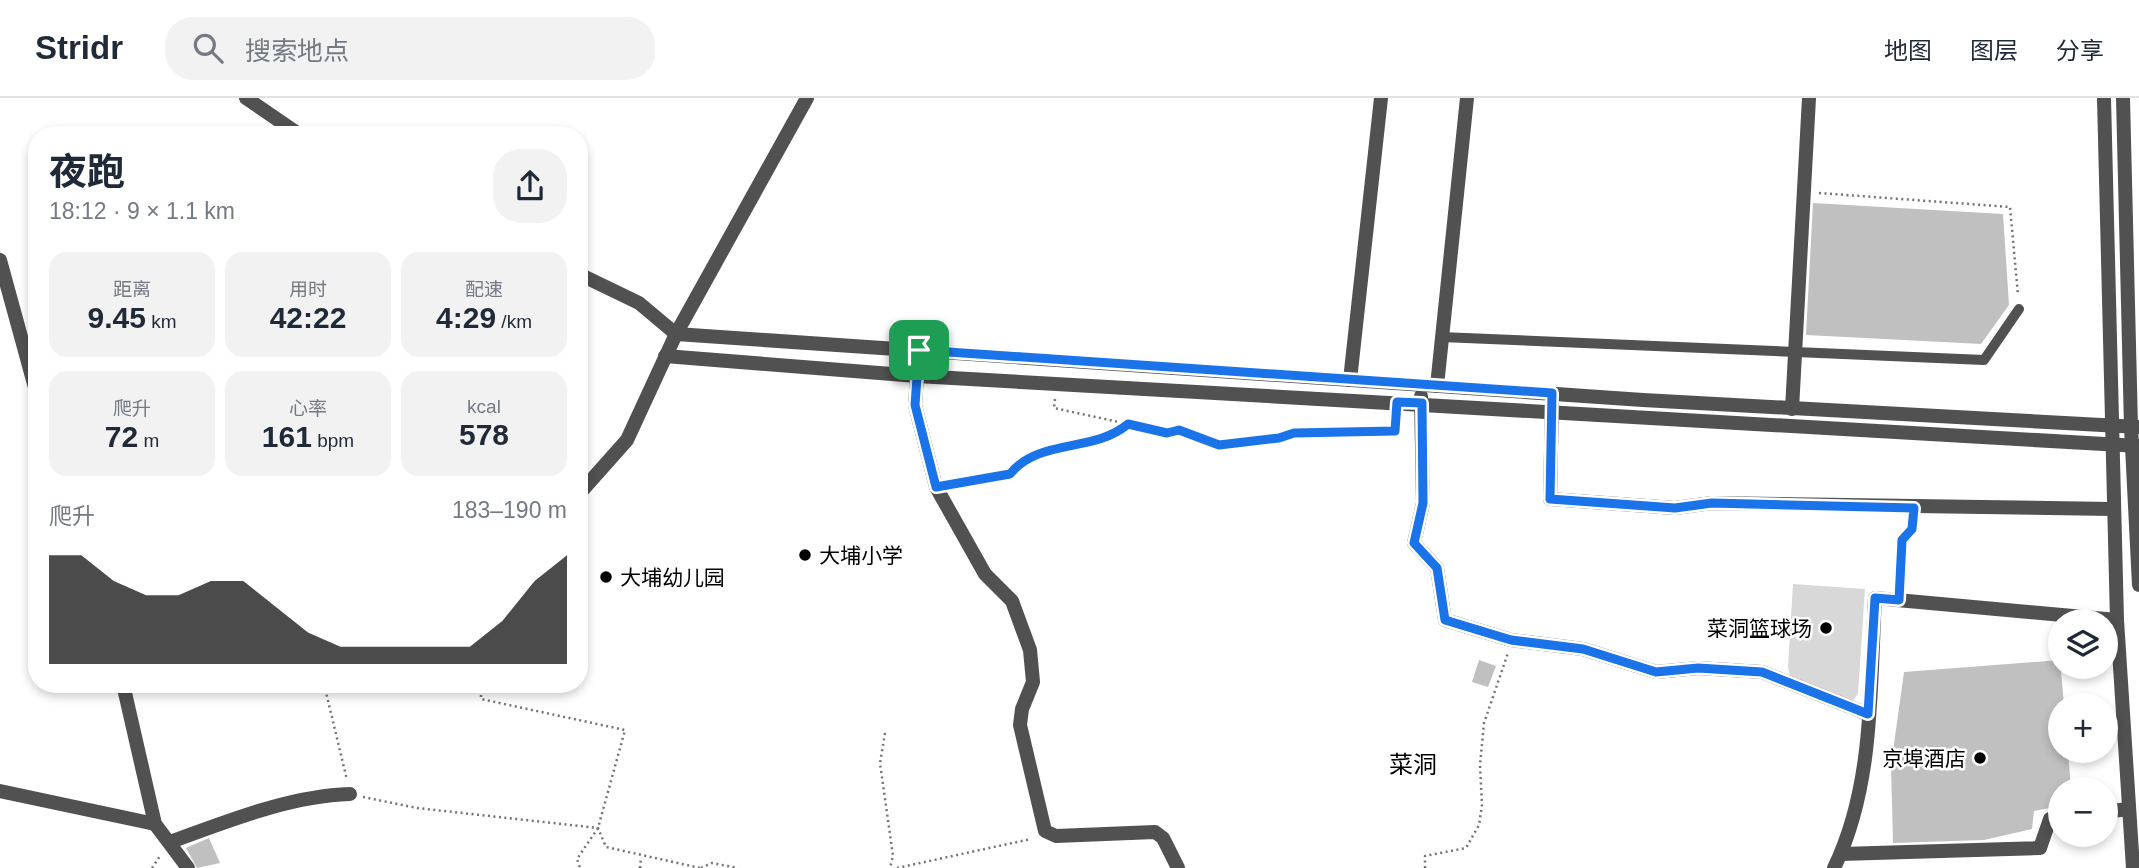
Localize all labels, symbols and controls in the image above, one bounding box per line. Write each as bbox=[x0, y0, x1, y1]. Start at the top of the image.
search box bbox=[165, 17, 655, 80]
text: Stridr bbox=[35, 29, 123, 66]
icon: search bbox=[189, 29, 227, 67]
text: 搜索地点 bbox=[245, 36, 349, 66]
text: 地图 bbox=[1884, 37, 1932, 64]
text: 图层 bbox=[1970, 37, 2018, 64]
text: 分享 bbox=[2056, 37, 2104, 64]
button: share bbox=[493, 149, 567, 223]
text: 夜跑 bbox=[49, 151, 125, 193]
text: 18:12 · 9 × 1.1 km bbox=[49, 198, 235, 224]
text: 距离 bbox=[113, 279, 151, 300]
text: 用时 bbox=[289, 279, 327, 300]
text: 配速 bbox=[465, 279, 503, 300]
text: 9.45 bbox=[88, 301, 146, 334]
text: 42:22 bbox=[270, 301, 346, 334]
text: 4:29 bbox=[436, 301, 496, 334]
text: km bbox=[146, 311, 177, 332]
text: /km bbox=[496, 311, 532, 332]
pin bbox=[889, 320, 949, 380]
icon: arrive bbox=[900, 331, 938, 369]
text: kcal bbox=[467, 396, 501, 417]
text: 爬升 bbox=[113, 398, 151, 419]
text: 心率 bbox=[289, 398, 327, 419]
text: 578 bbox=[459, 418, 509, 451]
text: 72 bbox=[105, 420, 138, 453]
text: 161 bbox=[262, 420, 312, 453]
text: m bbox=[138, 430, 159, 451]
text: bpm bbox=[312, 430, 354, 451]
text: 183–190 m bbox=[452, 497, 567, 523]
text: 爬升 bbox=[49, 503, 95, 529]
place label: 大埔小学 bbox=[819, 544, 903, 567]
marker: 大埔小学 bbox=[797, 547, 813, 563]
place label: 大埔幼儿园 bbox=[620, 566, 725, 589]
marker: 大埔幼儿园 bbox=[598, 569, 614, 585]
map controls bbox=[2048, 609, 2118, 847]
button: layers bbox=[2048, 609, 2118, 679]
place label: 菜洞篮球场 bbox=[1707, 617, 1812, 640]
marker: 菜洞篮球场 bbox=[1818, 620, 1834, 636]
button: + bbox=[2048, 693, 2118, 763]
place label: 京埠酒店 bbox=[1882, 747, 1966, 770]
marker: 京埠酒店 bbox=[1972, 750, 1988, 766]
district label: 菜洞 bbox=[1389, 751, 1437, 778]
button: − bbox=[2048, 777, 2118, 847]

